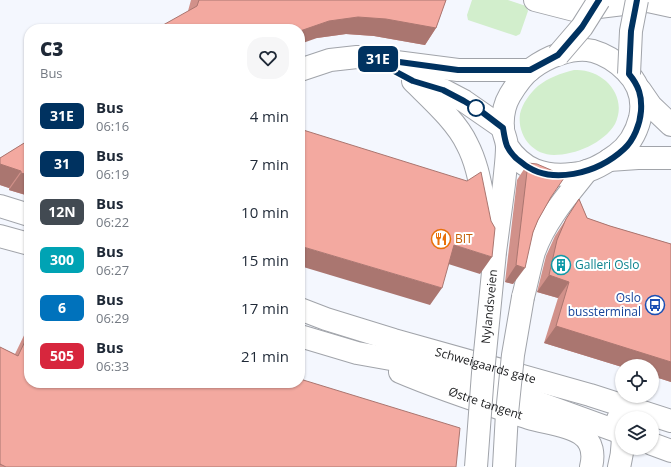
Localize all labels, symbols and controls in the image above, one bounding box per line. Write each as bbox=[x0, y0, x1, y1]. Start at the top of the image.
text: C3 bbox=[40, 36, 63, 62]
button: heart bbox=[247, 37, 289, 79]
line badge: 31E bbox=[355, 46, 401, 72]
text: 31E bbox=[366, 49, 390, 68]
text: Bus bbox=[40, 64, 63, 82]
text: Bus bbox=[96, 97, 123, 117]
unlabelled marker bbox=[467, 99, 485, 117]
text: 31E bbox=[50, 106, 74, 125]
text: 4 min bbox=[250, 106, 289, 126]
text: 06:16 bbox=[96, 117, 129, 135]
text: Bus bbox=[96, 145, 123, 165]
text: 31 bbox=[54, 154, 70, 173]
text: 7 min bbox=[250, 154, 289, 174]
text: 06:19 bbox=[96, 165, 129, 183]
text: Bus bbox=[96, 193, 123, 213]
text: 12N bbox=[48, 202, 76, 221]
text: 10 min bbox=[241, 202, 289, 222]
text: 06:22 bbox=[96, 213, 129, 231]
restaurant icon: BIT bbox=[430, 228, 452, 250]
place label: BIT bbox=[455, 230, 473, 247]
text: Bus bbox=[96, 241, 123, 261]
text: 300 bbox=[50, 250, 74, 269]
text: 15 min bbox=[241, 250, 289, 270]
building icon: Galleri Oslo bbox=[550, 254, 572, 276]
place label: Galleri Oslo bbox=[575, 256, 640, 273]
text: 06:27 bbox=[96, 261, 129, 279]
street label: Nylandsveien bbox=[477, 268, 501, 345]
text: Bus bbox=[96, 289, 123, 309]
place label: Oslo bussterminal bbox=[568, 289, 641, 320]
bus stop icon: Oslo bussterminal bbox=[644, 294, 666, 316]
text: 6 bbox=[58, 298, 66, 317]
text: 17 min bbox=[241, 298, 289, 318]
text: 06:29 bbox=[96, 309, 129, 327]
text: Bus bbox=[96, 337, 123, 357]
street label: Schweigaards gate bbox=[433, 343, 538, 387]
text: 505 bbox=[50, 346, 74, 365]
text: 21 min bbox=[241, 346, 289, 366]
text: 06:33 bbox=[96, 357, 129, 375]
map controls bbox=[615, 359, 659, 455]
button: locate bbox=[615, 359, 659, 403]
street label: Østre tangent bbox=[446, 383, 525, 423]
button: layers bbox=[615, 411, 659, 455]

